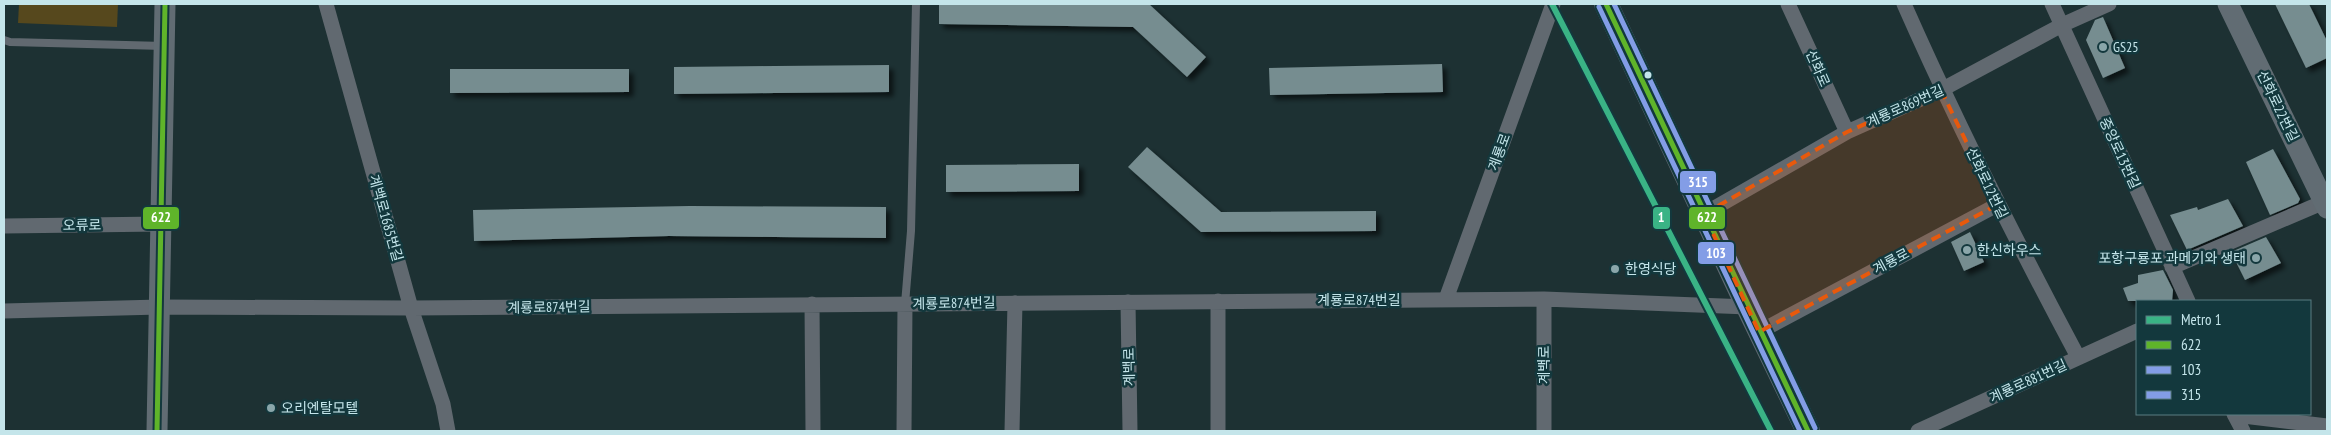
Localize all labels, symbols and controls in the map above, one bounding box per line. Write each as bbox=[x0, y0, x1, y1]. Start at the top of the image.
place label: GS25 bbox=[2113, 38, 2138, 56]
marker: GS25 bbox=[2097, 41, 2109, 53]
street label: 선화로 bbox=[1802, 47, 1834, 89]
street label: 선화로22번길 bbox=[2253, 67, 2303, 145]
unlabelled marker bbox=[1643, 70, 1653, 80]
street label: 계룡로869번길 bbox=[1863, 81, 1947, 131]
street label: 중앙로13번길 bbox=[2096, 114, 2144, 192]
street label: 계룡로 bbox=[1484, 131, 1514, 173]
street label: 선화로12번길 bbox=[1962, 144, 2012, 222]
line badge: 315 bbox=[1679, 170, 1717, 194]
street label: 계백로1685번길 bbox=[365, 172, 407, 264]
text: 315 bbox=[1688, 173, 1708, 191]
line badge: 622 bbox=[142, 206, 180, 230]
line badge: 1 bbox=[1652, 206, 1671, 230]
line badge: 622 bbox=[1688, 206, 1726, 230]
text: 622 bbox=[151, 208, 171, 226]
text: 1 bbox=[1658, 208, 1664, 226]
text: 622 bbox=[1697, 208, 1717, 226]
street label: 오류로 bbox=[63, 216, 102, 234]
line badge: 103 bbox=[1697, 241, 1735, 265]
place label: 한신하우스 bbox=[1977, 241, 2042, 259]
text: 103 bbox=[1706, 244, 1726, 262]
street label: 계룡로 bbox=[1870, 244, 1912, 278]
marker: 한신하우스 bbox=[1961, 244, 1973, 256]
place label: 포항구룡포 과메기와 생태 bbox=[2098, 249, 2246, 267]
marker: 포항구룡포 과메기와 생태 bbox=[2250, 252, 2262, 264]
place label: 한영식당 bbox=[1625, 260, 1677, 278]
marker: 한영식당 bbox=[1609, 263, 1621, 275]
street label: 계룡로874번길 bbox=[1317, 291, 1401, 309]
street label: 계룡로874번길 bbox=[912, 293, 996, 313]
street label: 계룡로874번길 bbox=[507, 297, 591, 317]
legend bbox=[2136, 300, 2311, 415]
text: Metro 1 bbox=[2181, 310, 2221, 329]
text: 622 bbox=[2181, 335, 2201, 354]
street label: 계백로 bbox=[1535, 346, 1553, 384]
street label: 계백로 bbox=[1120, 347, 1138, 386]
street label: 계룡로881번길 bbox=[1986, 355, 2070, 407]
text: 103 bbox=[2181, 360, 2201, 379]
text: 315 bbox=[2181, 385, 2201, 404]
place label: 오리엔탈모텔 bbox=[281, 399, 358, 417]
marker: 오리엔탈모텔 bbox=[265, 402, 277, 414]

